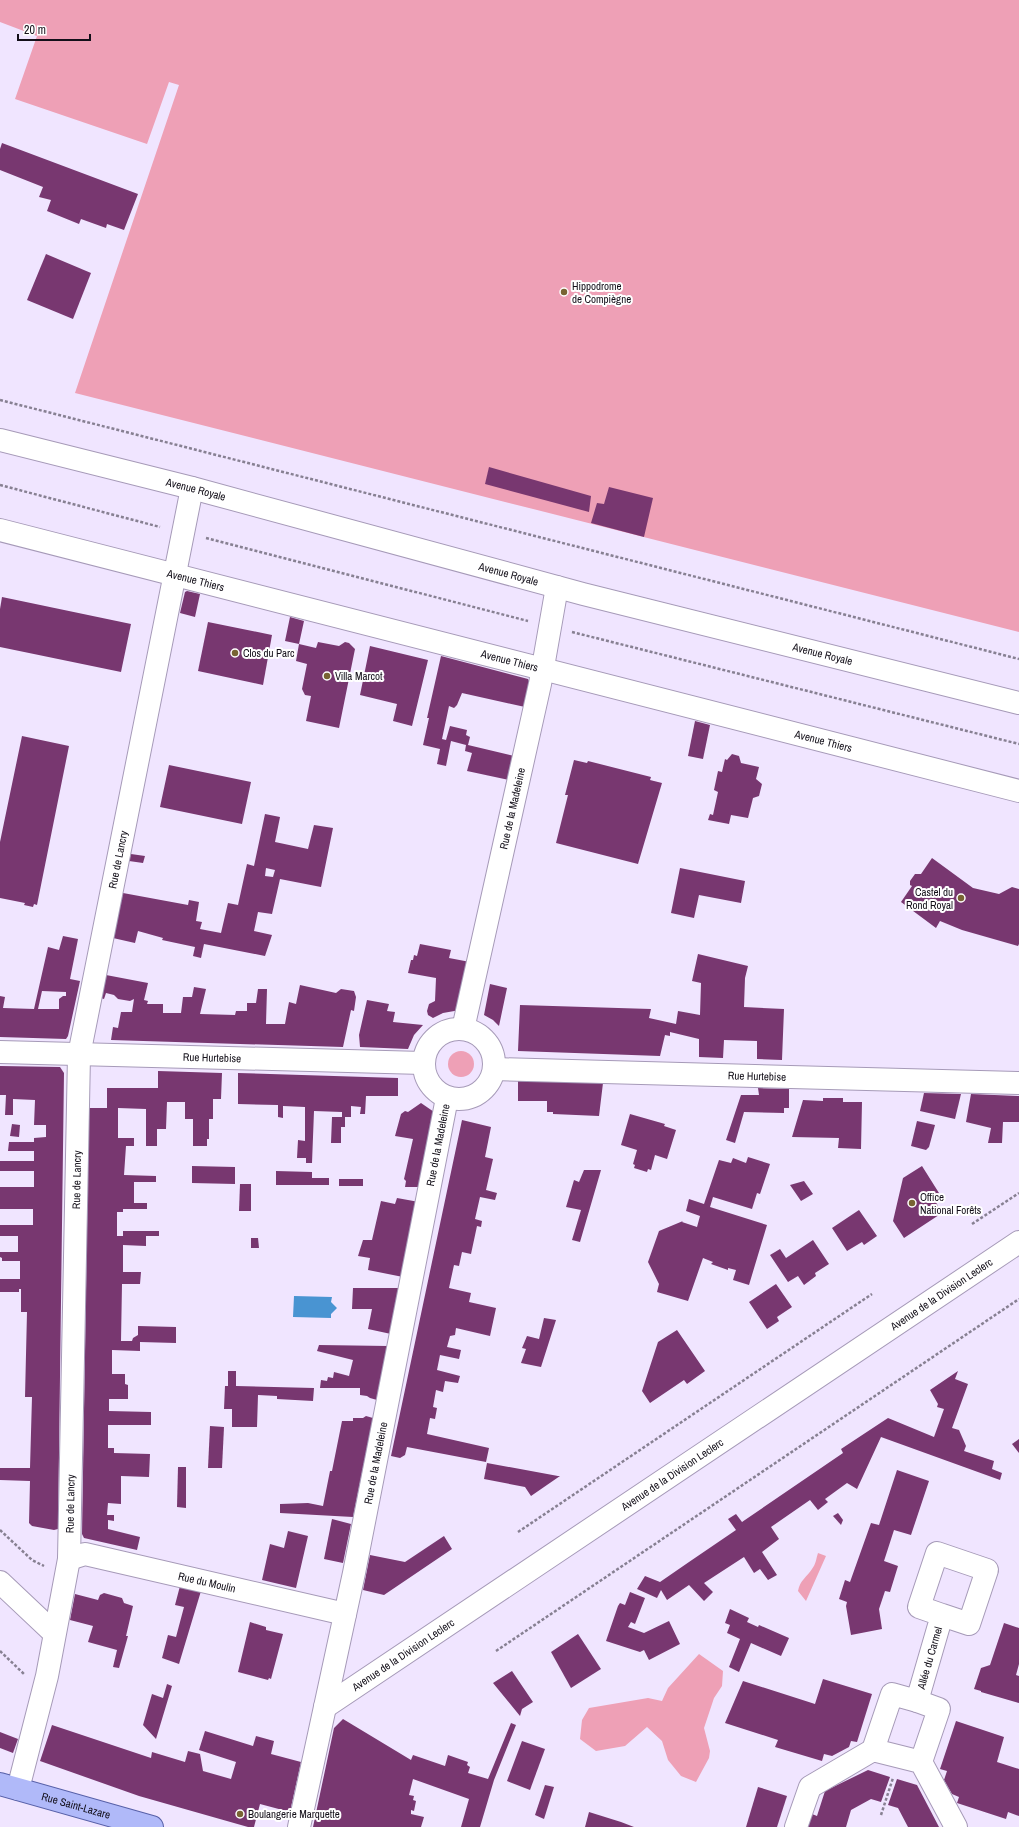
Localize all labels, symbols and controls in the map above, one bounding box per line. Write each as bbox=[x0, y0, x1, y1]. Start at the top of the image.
scale bar bbox=[18, 16, 90, 42]
text: 20 m bbox=[24, 22, 46, 38]
place label: Hippodrome de Compiègne bbox=[572, 279, 631, 306]
marker: Hippodrome de Compiègne bbox=[559, 287, 569, 297]
street label: Avenue Royale bbox=[164, 475, 227, 504]
street label: Avenue Royale bbox=[476, 559, 540, 589]
street label: Avenue Thiers bbox=[165, 566, 226, 594]
street label: Avenue Royale bbox=[790, 639, 854, 668]
place label: Clos du Parc bbox=[243, 646, 295, 660]
street label: Avenue Thiers bbox=[479, 646, 540, 675]
marker: Clos du Parc bbox=[230, 648, 240, 658]
place label: Villa Marcot bbox=[335, 669, 383, 683]
marker: Villa Marcot bbox=[322, 671, 332, 681]
street label: Avenue Thiers bbox=[792, 727, 854, 755]
street label: Rue de la Madeleine bbox=[496, 766, 528, 851]
street label: Rue de Lancry bbox=[105, 829, 131, 890]
place label: Castel du Rond Royal bbox=[906, 885, 953, 912]
marker: Castel du Rond Royal bbox=[956, 893, 966, 903]
street label: Rue Hurtebise bbox=[183, 1050, 241, 1065]
street label: Rue Hurtebise bbox=[728, 1068, 786, 1084]
street label: Rue de la Madeleine bbox=[423, 1103, 453, 1187]
street label: Rue de Lancry bbox=[69, 1150, 84, 1209]
place label: Office National Forêts bbox=[920, 1190, 982, 1217]
marker: Office National Forêts bbox=[907, 1198, 917, 1208]
street label: Avenue de la Division Leclerc bbox=[887, 1254, 996, 1334]
street label: Rue de la Madeleine bbox=[361, 1421, 390, 1505]
street label: Avenue de la Division Leclerc bbox=[618, 1435, 726, 1514]
street label: Rue de Lancry bbox=[63, 1474, 78, 1533]
street label: Rue du Moulin bbox=[177, 1569, 237, 1596]
street label: Avenue de la Division Leclerc bbox=[349, 1615, 457, 1694]
street label: Allée du Carmel bbox=[914, 1625, 945, 1692]
street label: Rue Saint-Lazare bbox=[40, 1789, 112, 1822]
place label: Boulangerie Marquette bbox=[248, 1807, 340, 1821]
marker: Boulangerie Marquette bbox=[235, 1809, 245, 1819]

